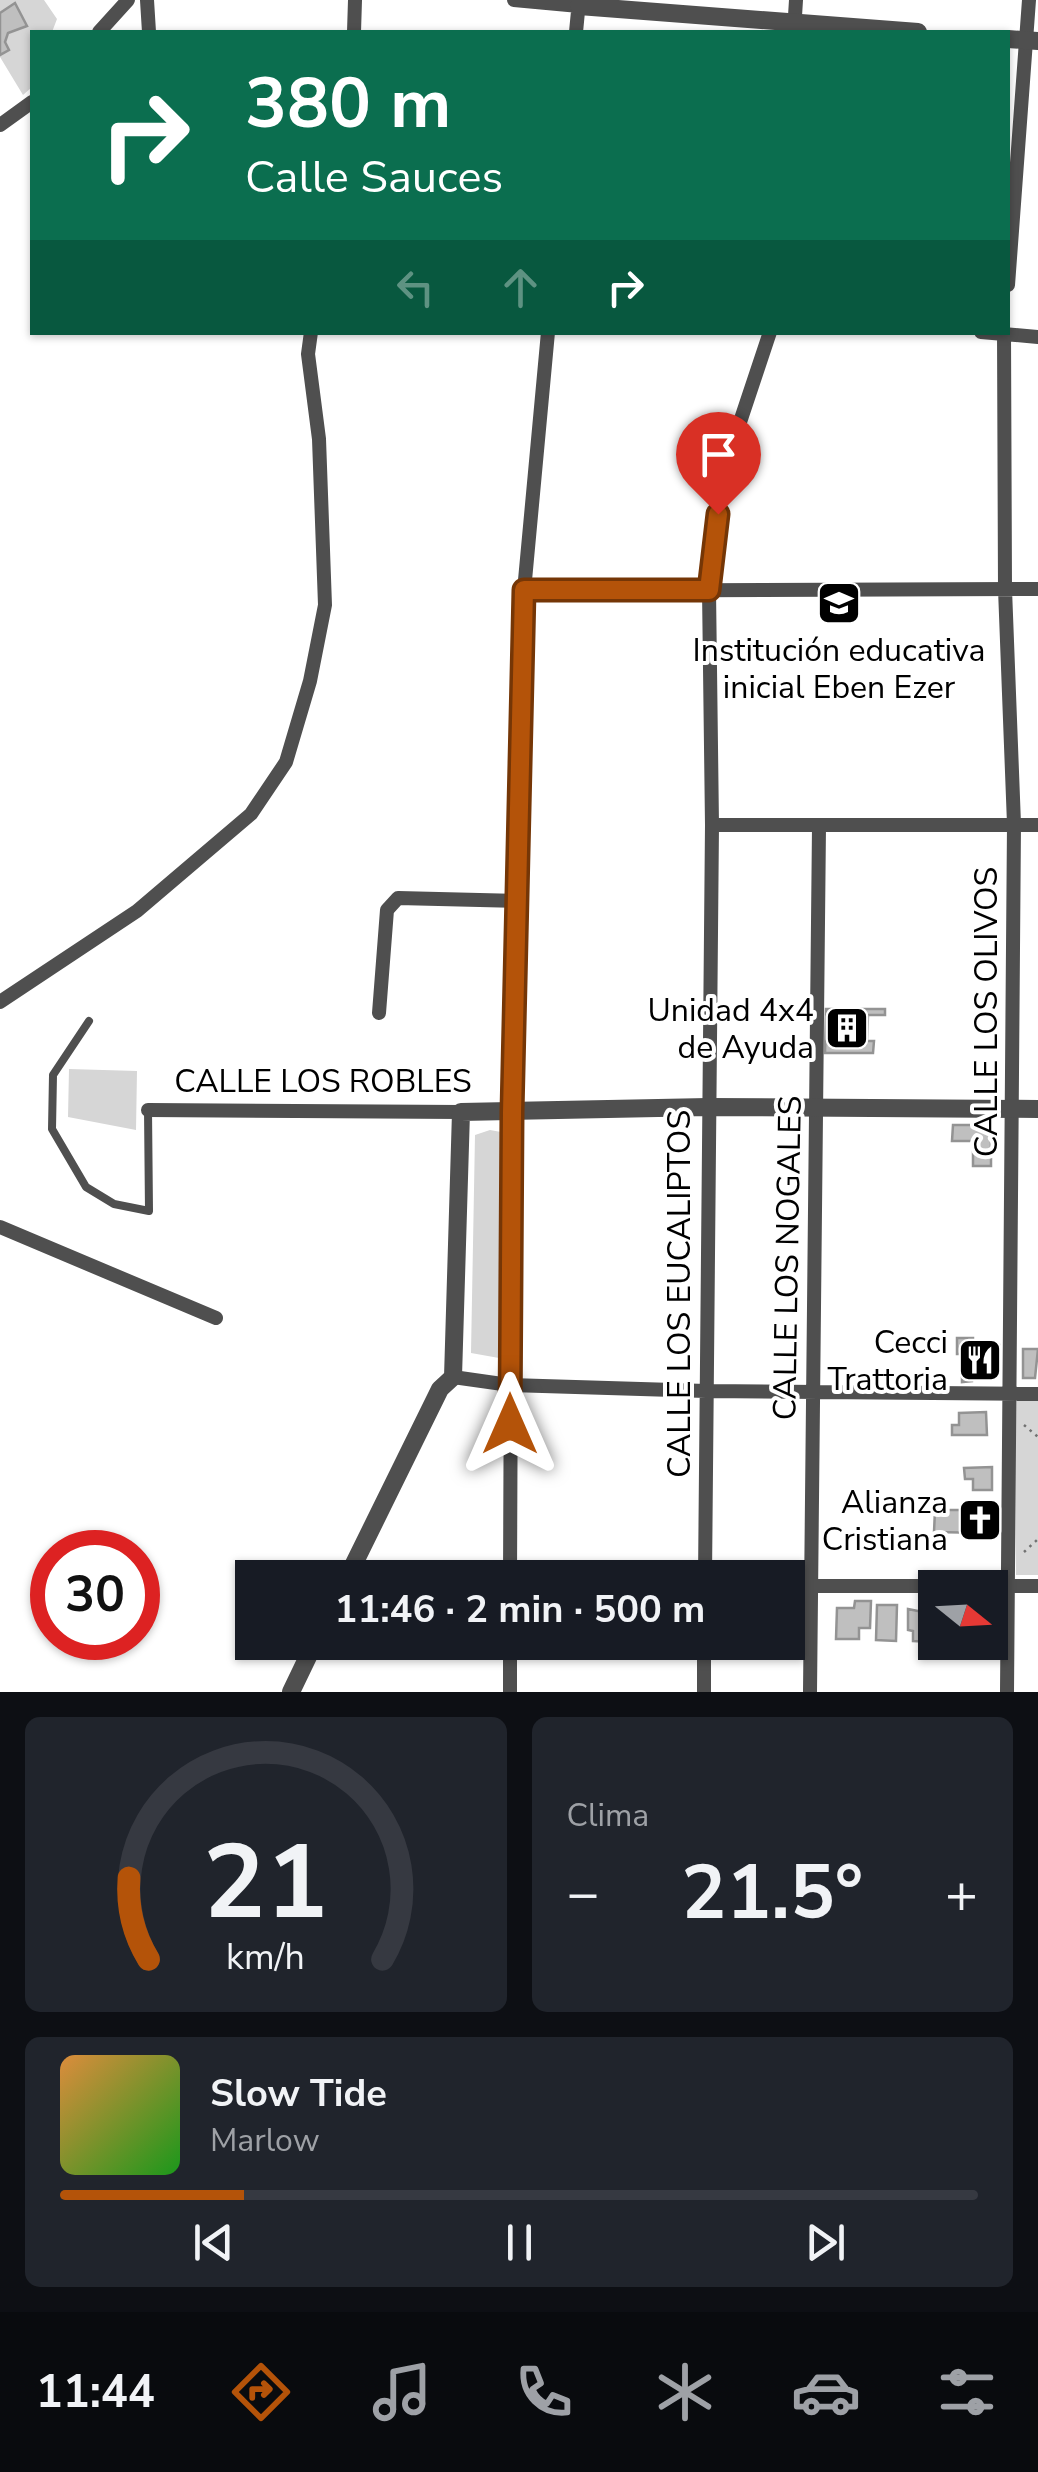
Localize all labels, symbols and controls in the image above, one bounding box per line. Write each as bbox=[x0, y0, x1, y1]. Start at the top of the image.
text: 380 m bbox=[245, 56, 451, 152]
icon: right bbox=[80, 70, 210, 200]
text: Calle Sauces bbox=[245, 147, 503, 208]
icon: left bbox=[388, 260, 443, 315]
icon: ahead bbox=[493, 260, 548, 315]
icon: right bbox=[598, 260, 653, 315]
pin bbox=[676, 412, 761, 515]
icon: arrive bbox=[691, 427, 746, 482]
school or university icon: Institución educativa inicial Eben Ezer bbox=[816, 580, 862, 626]
place label: Institución educativa inicial Eben Ezer bbox=[693, 629, 985, 709]
street label: CALLE LOS OLIVOS bbox=[965, 867, 1008, 1157]
place label: Unidad 4x4 de Ayuda bbox=[647, 989, 814, 1069]
building icon: Unidad 4x4 de Ayuda bbox=[824, 1005, 870, 1051]
street label: CALLE LOS ROBLES bbox=[174, 1060, 472, 1103]
street label: CALLE LOS NOGALES bbox=[763, 1095, 812, 1421]
street label: CALLE LOS EUCALIPTOS bbox=[658, 1110, 701, 1478]
place label: Cecci Trattoria bbox=[827, 1321, 948, 1401]
restaurant icon: Cecci Trattoria bbox=[957, 1337, 1003, 1383]
position arrow bbox=[458, 1372, 562, 1476]
place label: Alianza Cristiana bbox=[822, 1481, 948, 1561]
church icon: Alianza Cristiana bbox=[957, 1497, 1003, 1543]
speed limit sign: 30 bbox=[30, 1530, 160, 1660]
north arrow bbox=[918, 1570, 1008, 1660]
map controls bbox=[918, 1570, 1008, 1660]
text: 11:46 · 2 min · 500 m bbox=[335, 1584, 705, 1635]
text: Clima bbox=[567, 1794, 649, 1837]
text: 21 bbox=[203, 1812, 328, 1954]
text: 21.5° bbox=[681, 1842, 863, 1944]
text: − bbox=[567, 1856, 600, 1931]
text: + bbox=[945, 1856, 978, 1931]
text: km/h bbox=[226, 1933, 305, 1982]
text: Slow Tide bbox=[210, 2068, 387, 2119]
text: Marlow bbox=[210, 2119, 320, 2162]
icon: previous bbox=[186, 2215, 241, 2270]
icon: pause bbox=[492, 2215, 547, 2270]
icon: next bbox=[798, 2215, 853, 2270]
icon: directions bbox=[226, 2357, 296, 2427]
icon: music bbox=[367, 2357, 437, 2427]
icon: phone bbox=[509, 2357, 579, 2427]
icon: climate bbox=[650, 2357, 720, 2427]
icon: car bbox=[791, 2357, 861, 2427]
icon: filters bbox=[932, 2357, 1002, 2427]
text: 11:44 bbox=[36, 2362, 155, 2423]

